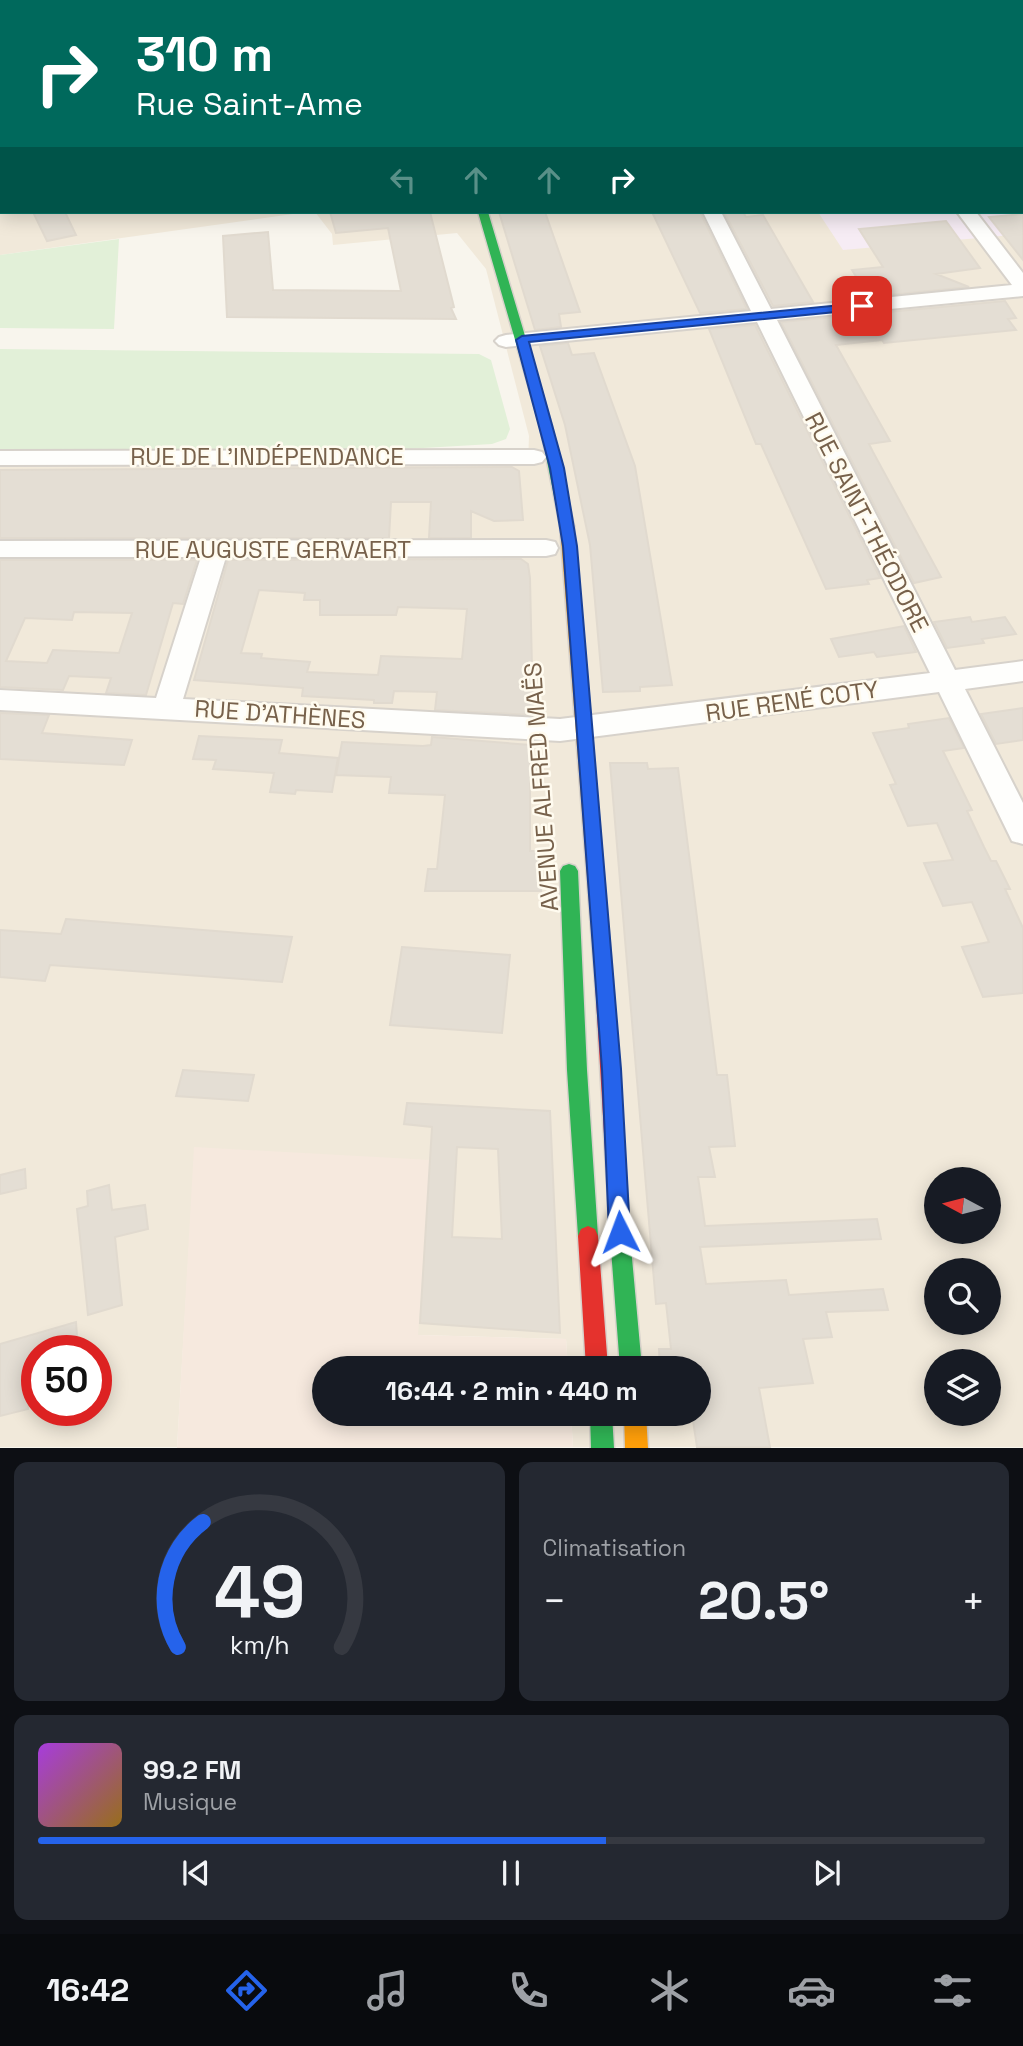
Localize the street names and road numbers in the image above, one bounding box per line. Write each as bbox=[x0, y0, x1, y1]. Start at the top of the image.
street label: RUE SAINT-THÉODORE bbox=[798, 407, 936, 637]
street label: RUE DE L'INDÉPENDANCE bbox=[130, 441, 404, 472]
street label: RUE AUGUSTE GERVAERT bbox=[135, 534, 411, 565]
street label: AVENUE ALFRED MAËS bbox=[517, 661, 565, 913]
street label: RUE RENÉ COTY bbox=[703, 673, 881, 728]
street label: RUE D'ATHÈNES bbox=[193, 693, 367, 735]

